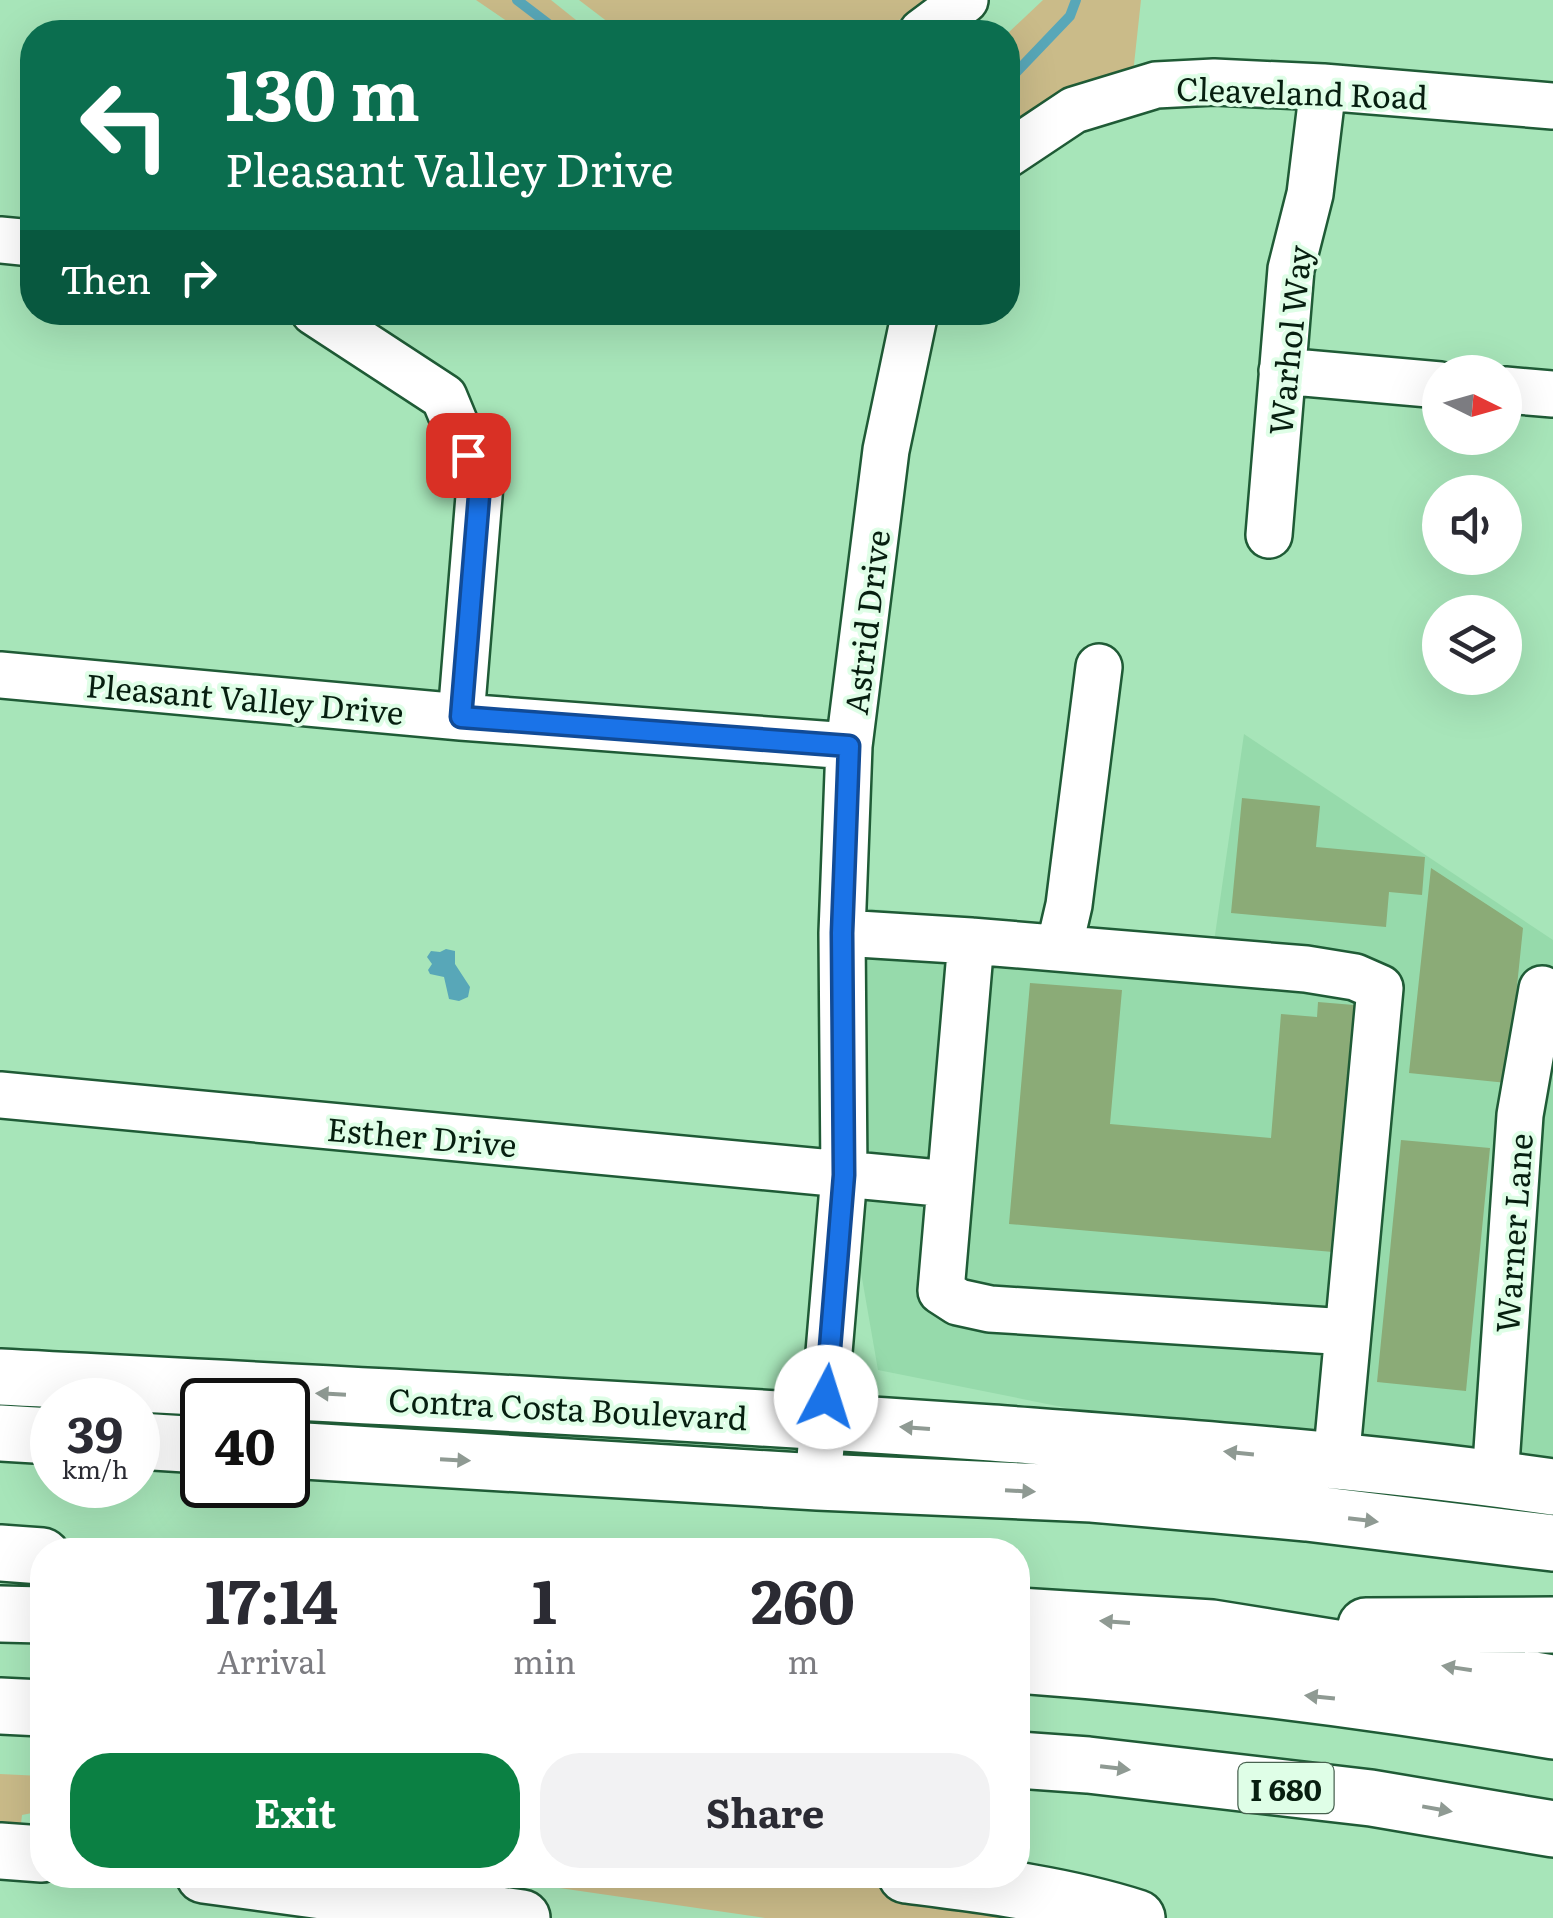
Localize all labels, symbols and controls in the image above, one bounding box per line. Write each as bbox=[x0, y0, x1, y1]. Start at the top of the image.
text: 130 m bbox=[225, 39, 420, 143]
icon: left bbox=[60, 60, 190, 190]
street label: Cleaveland Road bbox=[1175, 63, 1429, 119]
text: Pleasant Valley Drive bbox=[225, 134, 674, 201]
street label: Warhol Way bbox=[1254, 242, 1322, 437]
text: Then bbox=[60, 249, 151, 306]
icon: right bbox=[171, 250, 226, 305]
north arrow bbox=[1422, 355, 1522, 455]
map controls bbox=[1422, 355, 1522, 695]
pin bbox=[426, 413, 511, 498]
icon: arrive bbox=[441, 428, 496, 483]
button: sound bbox=[1422, 475, 1522, 575]
street label: Astrid Drive bbox=[830, 527, 900, 717]
button: layers bbox=[1422, 595, 1522, 695]
street label: Pleasant Valley Drive bbox=[84, 659, 406, 735]
street label: Esther Drive bbox=[325, 1103, 519, 1167]
street label: Warner Lane bbox=[1481, 1131, 1543, 1335]
position arrow bbox=[774, 1345, 878, 1449]
street label: Contra Costa Boulevard bbox=[387, 1374, 749, 1440]
speed limit sign: 40 bbox=[180, 1378, 310, 1508]
one-way arrow bbox=[314, 1386, 346, 1402]
text: 39 bbox=[67, 1394, 123, 1468]
one-way arrow bbox=[898, 1420, 930, 1436]
one-way arrow bbox=[1222, 1445, 1254, 1461]
text: km/h bbox=[62, 1450, 128, 1487]
one-way arrow bbox=[439, 1452, 471, 1468]
one-way arrow bbox=[1005, 1483, 1037, 1499]
one-way arrow bbox=[1348, 1512, 1379, 1528]
text: 17:14 bbox=[205, 1553, 338, 1642]
text: 1 bbox=[532, 1553, 557, 1642]
text: 260 bbox=[751, 1553, 855, 1642]
one-way arrow bbox=[1098, 1614, 1130, 1630]
text: Arrival bbox=[217, 1636, 326, 1684]
text: min bbox=[513, 1636, 576, 1684]
text: m bbox=[787, 1636, 818, 1684]
one-way arrow bbox=[1440, 1659, 1472, 1675]
one-way arrow bbox=[1304, 1689, 1336, 1705]
button: Exit bbox=[70, 1753, 520, 1868]
button: Share bbox=[540, 1753, 990, 1868]
one-way arrow bbox=[1099, 1760, 1131, 1776]
road number: I 680 bbox=[1238, 1763, 1334, 1813]
one-way arrow bbox=[1422, 1802, 1453, 1817]

